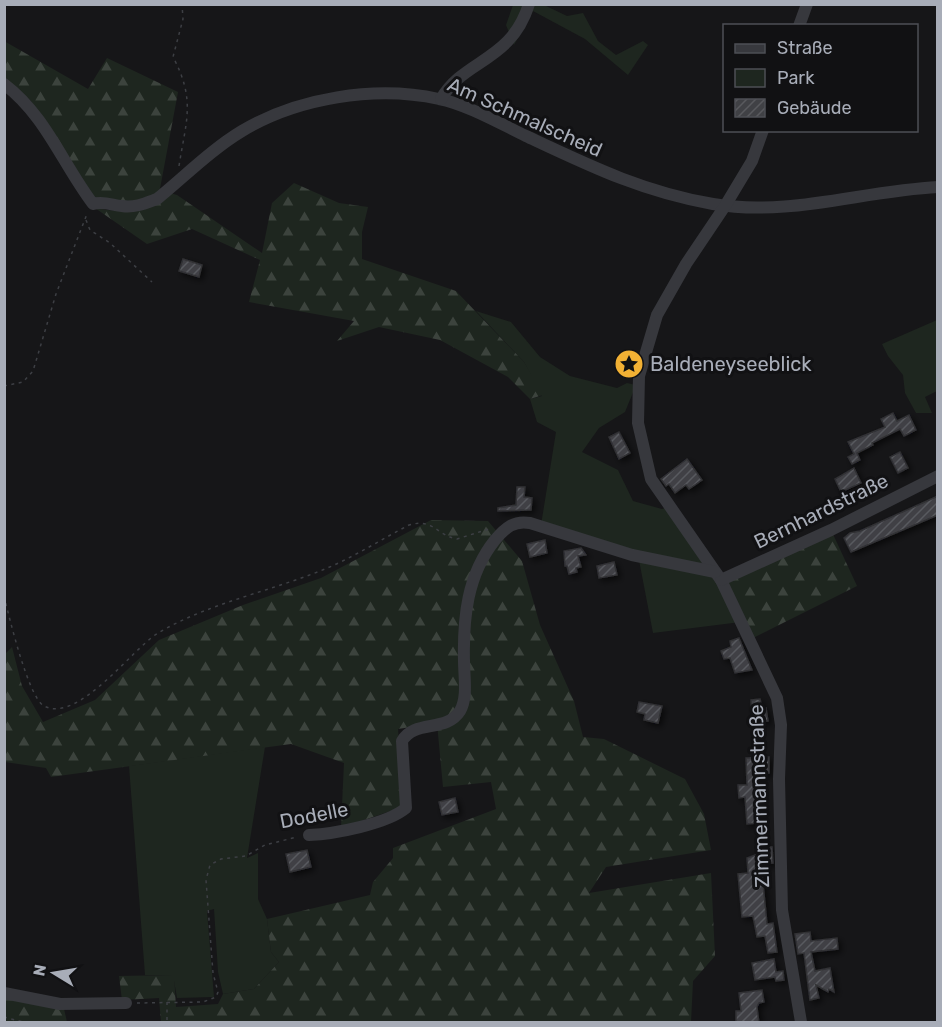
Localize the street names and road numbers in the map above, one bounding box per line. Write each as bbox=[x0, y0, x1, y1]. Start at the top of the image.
street label: Am Schmalscheid bbox=[444, 72, 606, 162]
street label: Bernhardstraße bbox=[750, 468, 892, 554]
street label: Zimmermannstraße bbox=[744, 704, 774, 888]
street label: Dodelle bbox=[278, 797, 350, 833]

